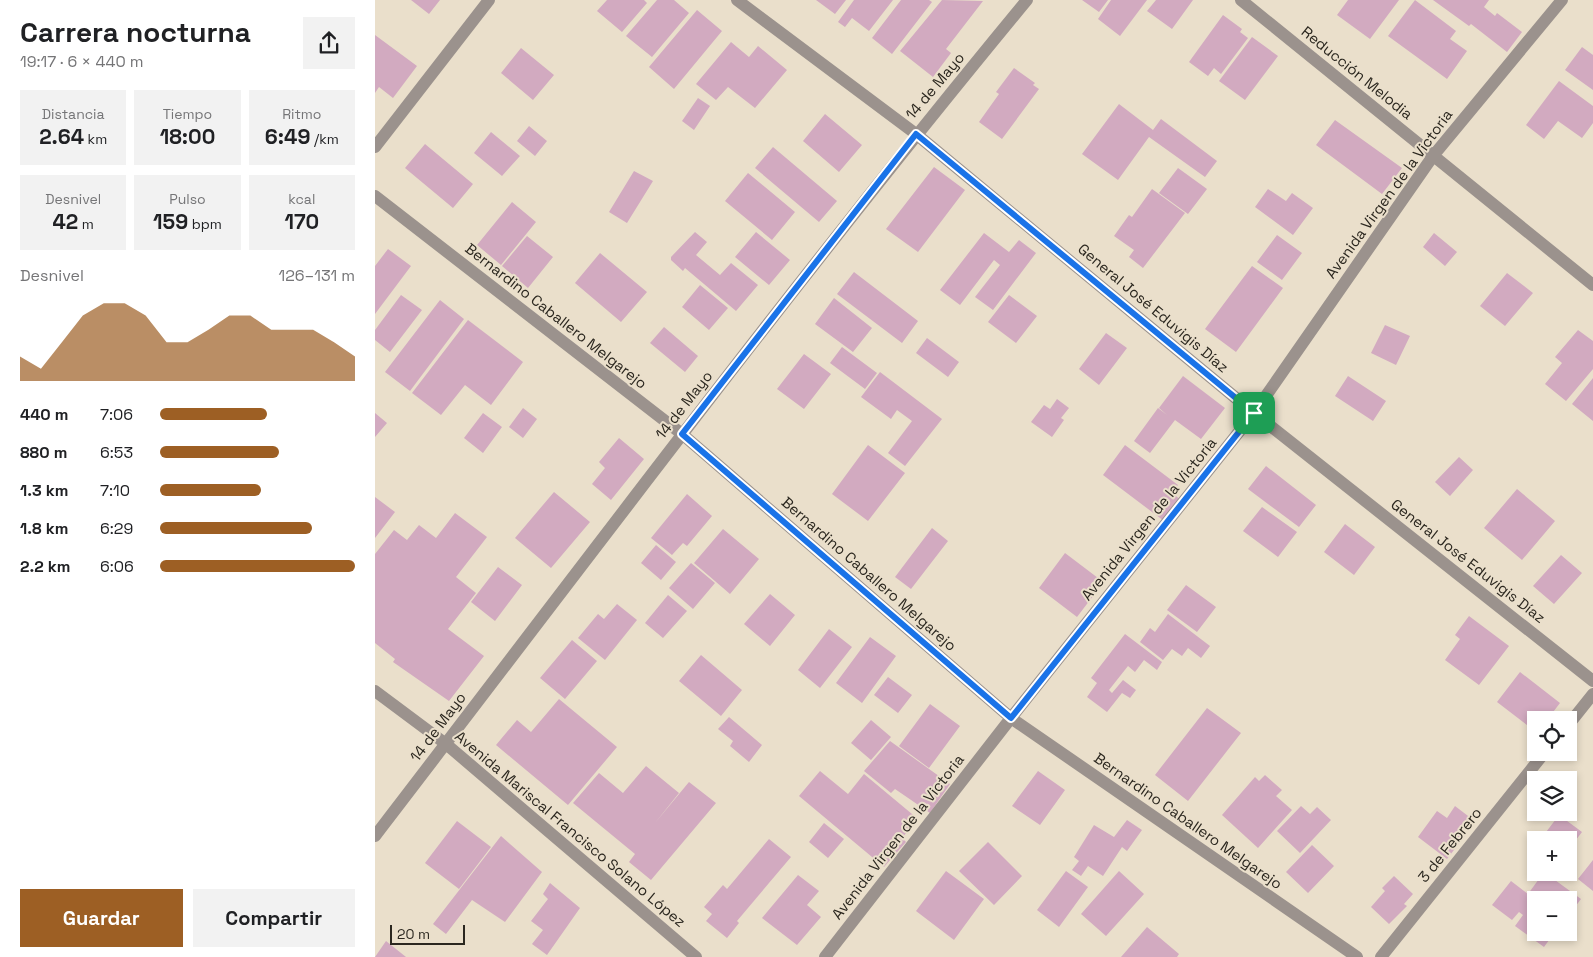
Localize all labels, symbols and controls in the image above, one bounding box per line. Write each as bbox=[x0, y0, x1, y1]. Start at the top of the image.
text: Carrera nocturna bbox=[20, 14, 251, 50]
button: share bbox=[303, 17, 355, 69]
street label: Reducción Melodia bbox=[1298, 22, 1417, 124]
street label: 14 de Mayo bbox=[901, 48, 968, 123]
text: 19:17 · 6 × 440 m bbox=[20, 51, 144, 72]
text: Distancia bbox=[42, 105, 105, 123]
text: Tiempo bbox=[163, 105, 212, 123]
text: Ritmo bbox=[282, 105, 322, 123]
street label: Avenida Virgen de la Victoria bbox=[1321, 105, 1457, 282]
text: 2.64 bbox=[39, 123, 84, 150]
text: 18:00 bbox=[160, 123, 215, 150]
text: 6:49 bbox=[265, 123, 310, 150]
text: km bbox=[84, 130, 107, 148]
text: /km bbox=[310, 130, 339, 148]
text: Desnivel bbox=[45, 190, 101, 208]
text: Pulso bbox=[169, 190, 206, 208]
text: kcal bbox=[288, 190, 315, 208]
text: 42 bbox=[52, 208, 78, 235]
text: 159 bbox=[153, 208, 188, 235]
text: 170 bbox=[285, 208, 319, 235]
text: m bbox=[78, 215, 94, 233]
text: bpm bbox=[188, 215, 222, 233]
street label: Bernardino Caballero Melgarejo bbox=[462, 239, 651, 393]
street label: General José Eduvigis Díaz bbox=[1074, 239, 1233, 376]
text: Desnivel bbox=[20, 265, 84, 286]
text: 126–131 m bbox=[278, 265, 355, 286]
street label: 14 de Mayo bbox=[651, 367, 716, 443]
pin bbox=[1233, 392, 1275, 434]
icon: arrive bbox=[1240, 399, 1268, 427]
text: 440 m bbox=[20, 404, 68, 425]
text: 7:06 bbox=[100, 404, 133, 425]
street label: Avenida Virgen de la Victoria bbox=[1077, 433, 1221, 604]
text: 880 m bbox=[20, 442, 67, 463]
text: 6:53 bbox=[100, 442, 133, 463]
text: 1.3 km bbox=[20, 480, 68, 501]
text: 7:10 bbox=[100, 480, 130, 501]
street label: Bernardino Caballero Melgarejo bbox=[778, 492, 961, 655]
street label: General José Eduvigis Díaz bbox=[1387, 494, 1549, 627]
text: 1.8 km bbox=[20, 518, 68, 539]
text: 6:29 bbox=[100, 518, 133, 539]
text: 2.2 km bbox=[20, 556, 71, 577]
text: 6:06 bbox=[100, 556, 134, 577]
street label: 14 de Mayo bbox=[405, 688, 470, 765]
map controls bbox=[1527, 711, 1577, 941]
button: locate bbox=[1527, 711, 1577, 761]
street label: Avenida Mariscal Francisco Solano López bbox=[451, 726, 690, 931]
street label: Bernardino Caballero Melgarejo bbox=[1090, 748, 1286, 893]
street label: Avenida Virgen de la Victoria bbox=[827, 750, 968, 923]
button: layers bbox=[1527, 771, 1577, 821]
street label: 3 de Febrero bbox=[1414, 803, 1486, 886]
button: + bbox=[1527, 831, 1577, 881]
button: Guardar bbox=[20, 889, 183, 947]
button: Compartir bbox=[193, 889, 355, 947]
button: − bbox=[1527, 891, 1577, 941]
scale bar bbox=[390, 922, 465, 945]
text: 20 m bbox=[397, 925, 430, 943]

